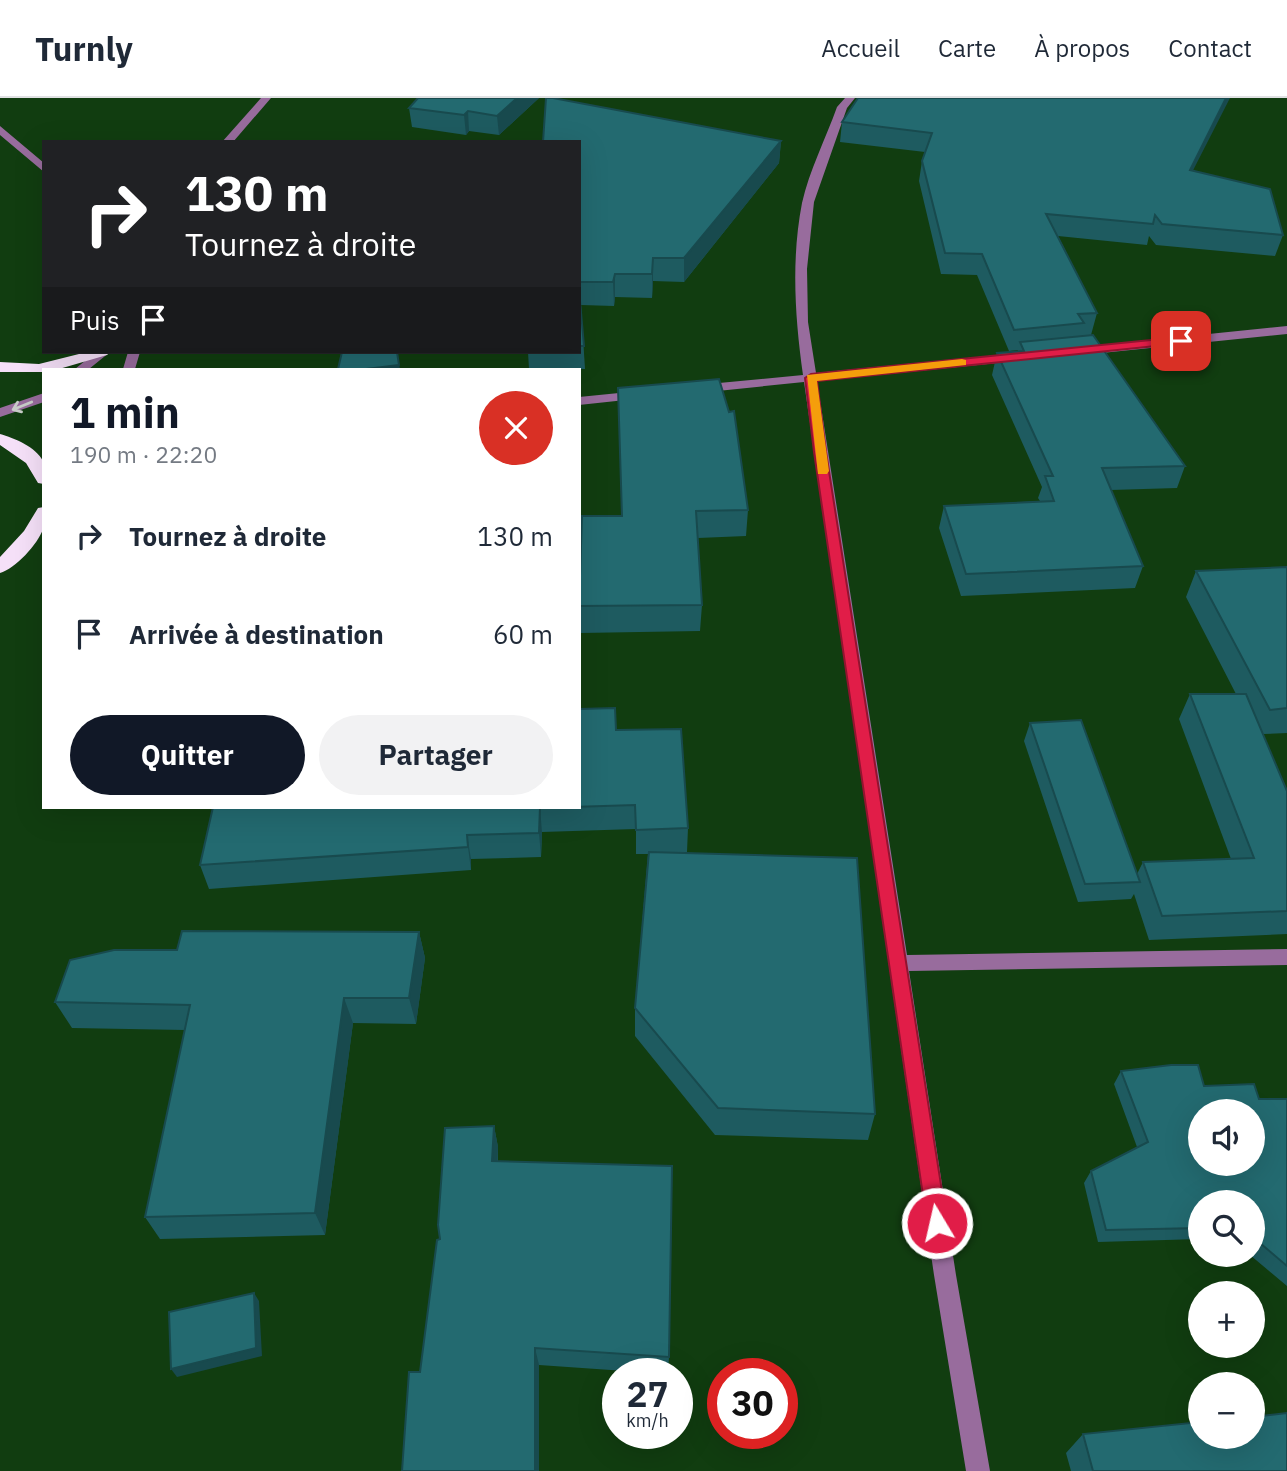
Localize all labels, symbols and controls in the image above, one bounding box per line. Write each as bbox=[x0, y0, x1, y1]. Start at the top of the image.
text: Turnly bbox=[35, 27, 133, 70]
text: Accueil bbox=[821, 32, 900, 64]
text: Carte bbox=[938, 32, 996, 64]
text: À propos bbox=[1034, 32, 1130, 64]
text: Contact bbox=[1168, 32, 1252, 64]
text: 130 m bbox=[185, 161, 329, 224]
icon: right bbox=[70, 168, 161, 259]
text: Tournez à droite bbox=[185, 223, 416, 265]
icon: arrive bbox=[134, 301, 172, 339]
text: Puis bbox=[70, 303, 120, 337]
pin bbox=[1151, 311, 1211, 371]
icon: arrive bbox=[1162, 322, 1200, 360]
text: 1 min bbox=[70, 385, 180, 440]
button: close bbox=[479, 391, 553, 465]
one-way arrow bbox=[12, 400, 33, 413]
text: 190 m · 22:20 bbox=[70, 439, 217, 469]
icon: right bbox=[70, 517, 108, 555]
text: Tournez à droite bbox=[129, 519, 326, 553]
text: 130 m bbox=[477, 519, 553, 553]
icon: arrive bbox=[70, 615, 108, 653]
text: Arrivée à destination bbox=[129, 617, 384, 651]
text: 60 m bbox=[493, 617, 553, 651]
button: Quitter bbox=[70, 715, 305, 795]
button: Partager bbox=[319, 715, 553, 795]
map controls bbox=[1188, 1099, 1265, 1449]
button: sound bbox=[1188, 1099, 1265, 1176]
position arrow bbox=[900, 1186, 974, 1260]
button: search bbox=[1188, 1190, 1265, 1267]
button: + bbox=[1188, 1281, 1265, 1358]
speed limit sign: 30 bbox=[707, 1358, 798, 1449]
text: 27 bbox=[626, 1371, 669, 1417]
button: − bbox=[1188, 1372, 1265, 1449]
text: km/h bbox=[626, 1409, 669, 1432]

